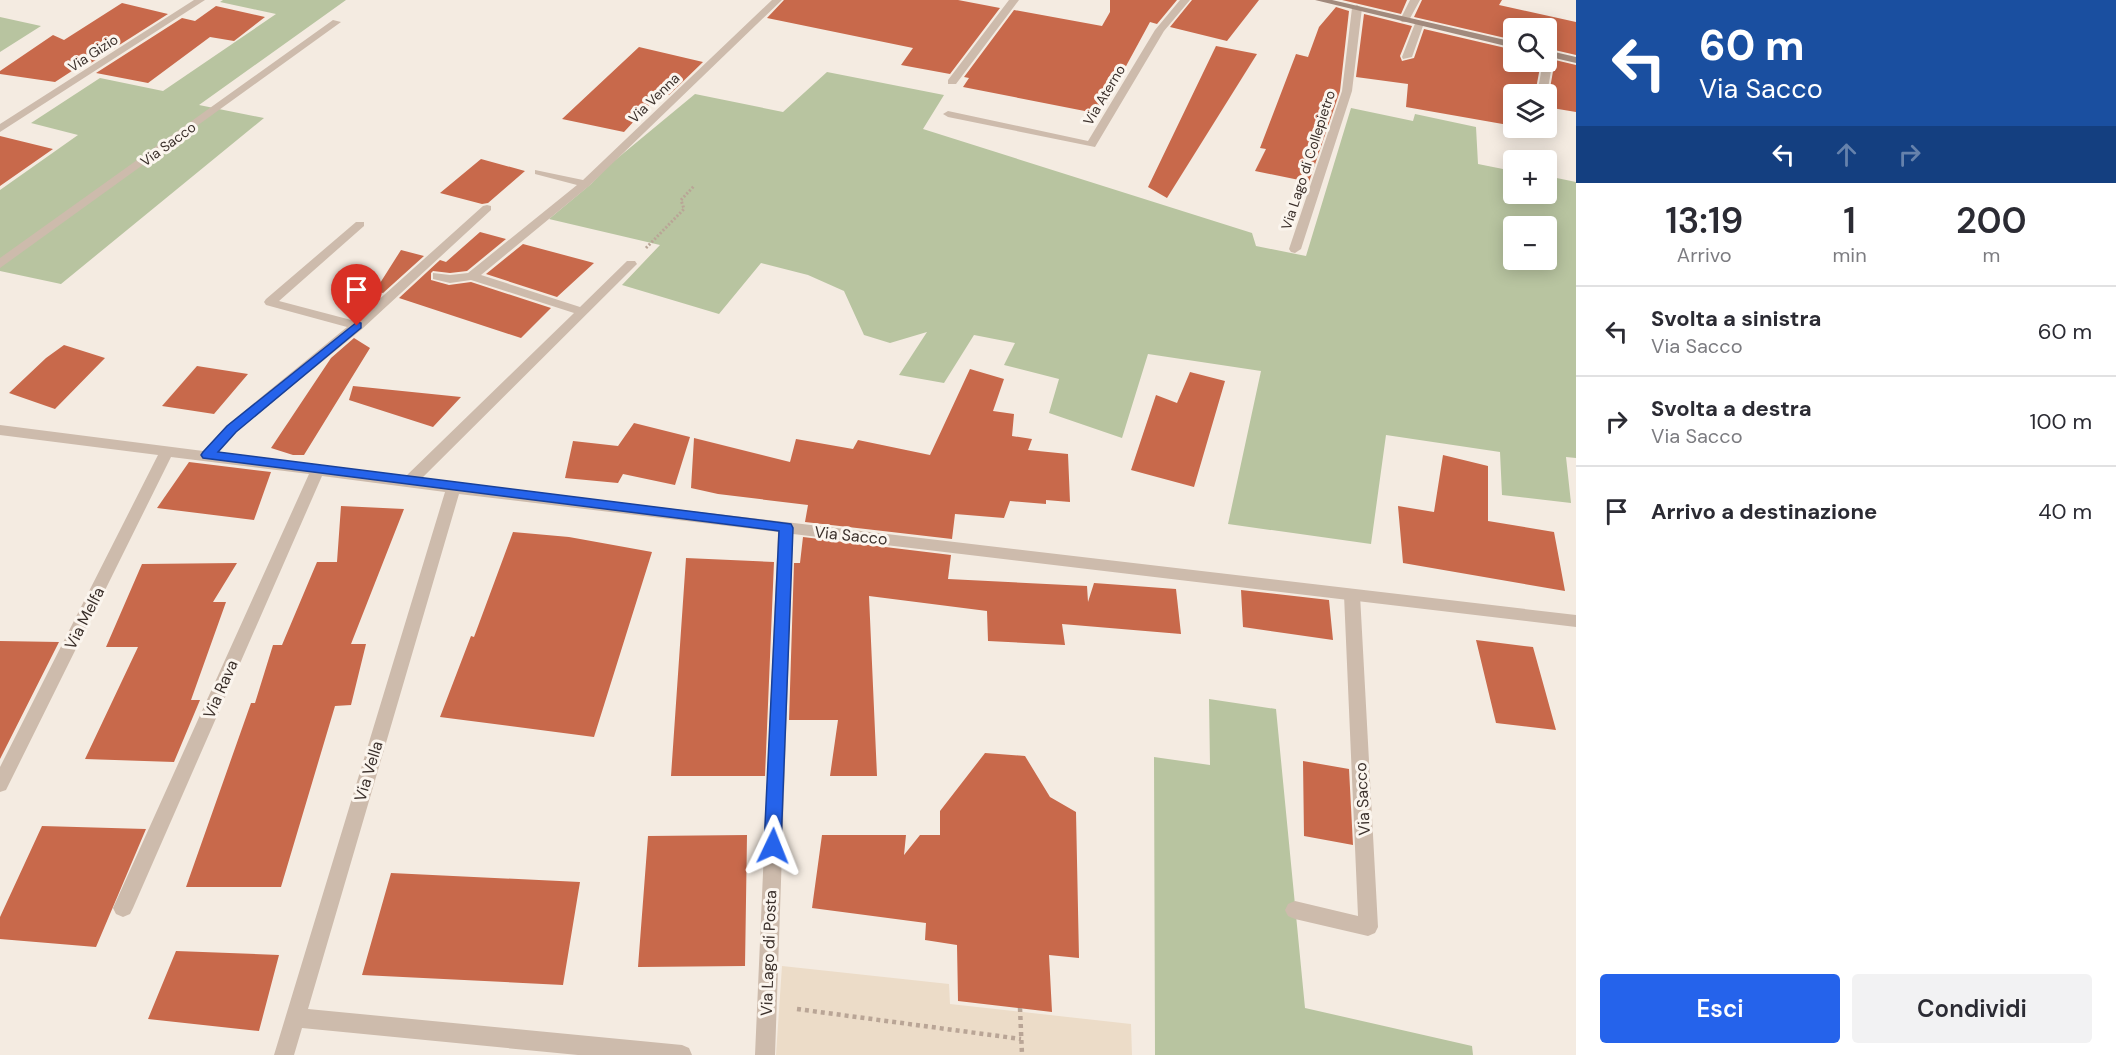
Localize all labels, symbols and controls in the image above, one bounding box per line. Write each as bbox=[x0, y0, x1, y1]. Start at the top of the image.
map controls bbox=[1503, 18, 1557, 270]
button: search bbox=[1503, 18, 1557, 72]
text: 60 m bbox=[1699, 18, 1805, 73]
icon: left bbox=[1600, 24, 1678, 102]
street label: Via Gizio bbox=[65, 30, 121, 76]
street label: Via Aterno bbox=[1079, 61, 1129, 129]
street label: Via Venna bbox=[625, 69, 683, 127]
text: Via Sacco bbox=[1699, 71, 1823, 106]
button: layers bbox=[1503, 84, 1557, 138]
street label: Via Lago di Collepietro bbox=[1277, 88, 1339, 232]
street label: Via Sacco bbox=[137, 118, 199, 170]
icon: left bbox=[1767, 138, 1800, 171]
icon: ahead bbox=[1830, 138, 1863, 171]
icon: right bbox=[1893, 138, 1926, 171]
button: + bbox=[1503, 150, 1557, 204]
text: 13:19 bbox=[1665, 197, 1743, 244]
text: 1 bbox=[1843, 197, 1856, 244]
text: 200 bbox=[1956, 197, 2027, 244]
button: − bbox=[1503, 216, 1557, 270]
text: Arrivo bbox=[1677, 242, 1732, 268]
text: min bbox=[1833, 242, 1867, 268]
text: m bbox=[1982, 242, 2000, 268]
pin bbox=[331, 264, 382, 326]
icon: arrive bbox=[340, 273, 373, 306]
text: Svolta a sinistra bbox=[1651, 304, 1821, 333]
icon: left bbox=[1600, 315, 1633, 348]
text: 60 m bbox=[2038, 317, 2092, 346]
text: Via Sacco bbox=[1651, 333, 1743, 359]
text: Svolta a destra bbox=[1651, 394, 1812, 423]
icon: right bbox=[1600, 405, 1633, 438]
text: 100 m bbox=[2030, 407, 2092, 436]
text: Via Sacco bbox=[1651, 423, 1743, 449]
icon: arrive bbox=[1600, 495, 1633, 528]
text: Arrivo a destinazione bbox=[1651, 497, 1877, 526]
text: 40 m bbox=[2038, 497, 2092, 526]
street label: Via Sacco bbox=[813, 521, 888, 550]
street label: Via Melfa bbox=[60, 583, 109, 653]
street label: Via Rava bbox=[198, 657, 243, 722]
street label: Via Vella bbox=[349, 738, 388, 804]
street label: Via Sacco bbox=[1350, 762, 1375, 836]
position arrow bbox=[741, 814, 805, 878]
street label: Via Lago di Posta bbox=[756, 890, 781, 1016]
button: Esci bbox=[1600, 974, 1840, 1043]
button: Condividi bbox=[1852, 974, 2092, 1043]

